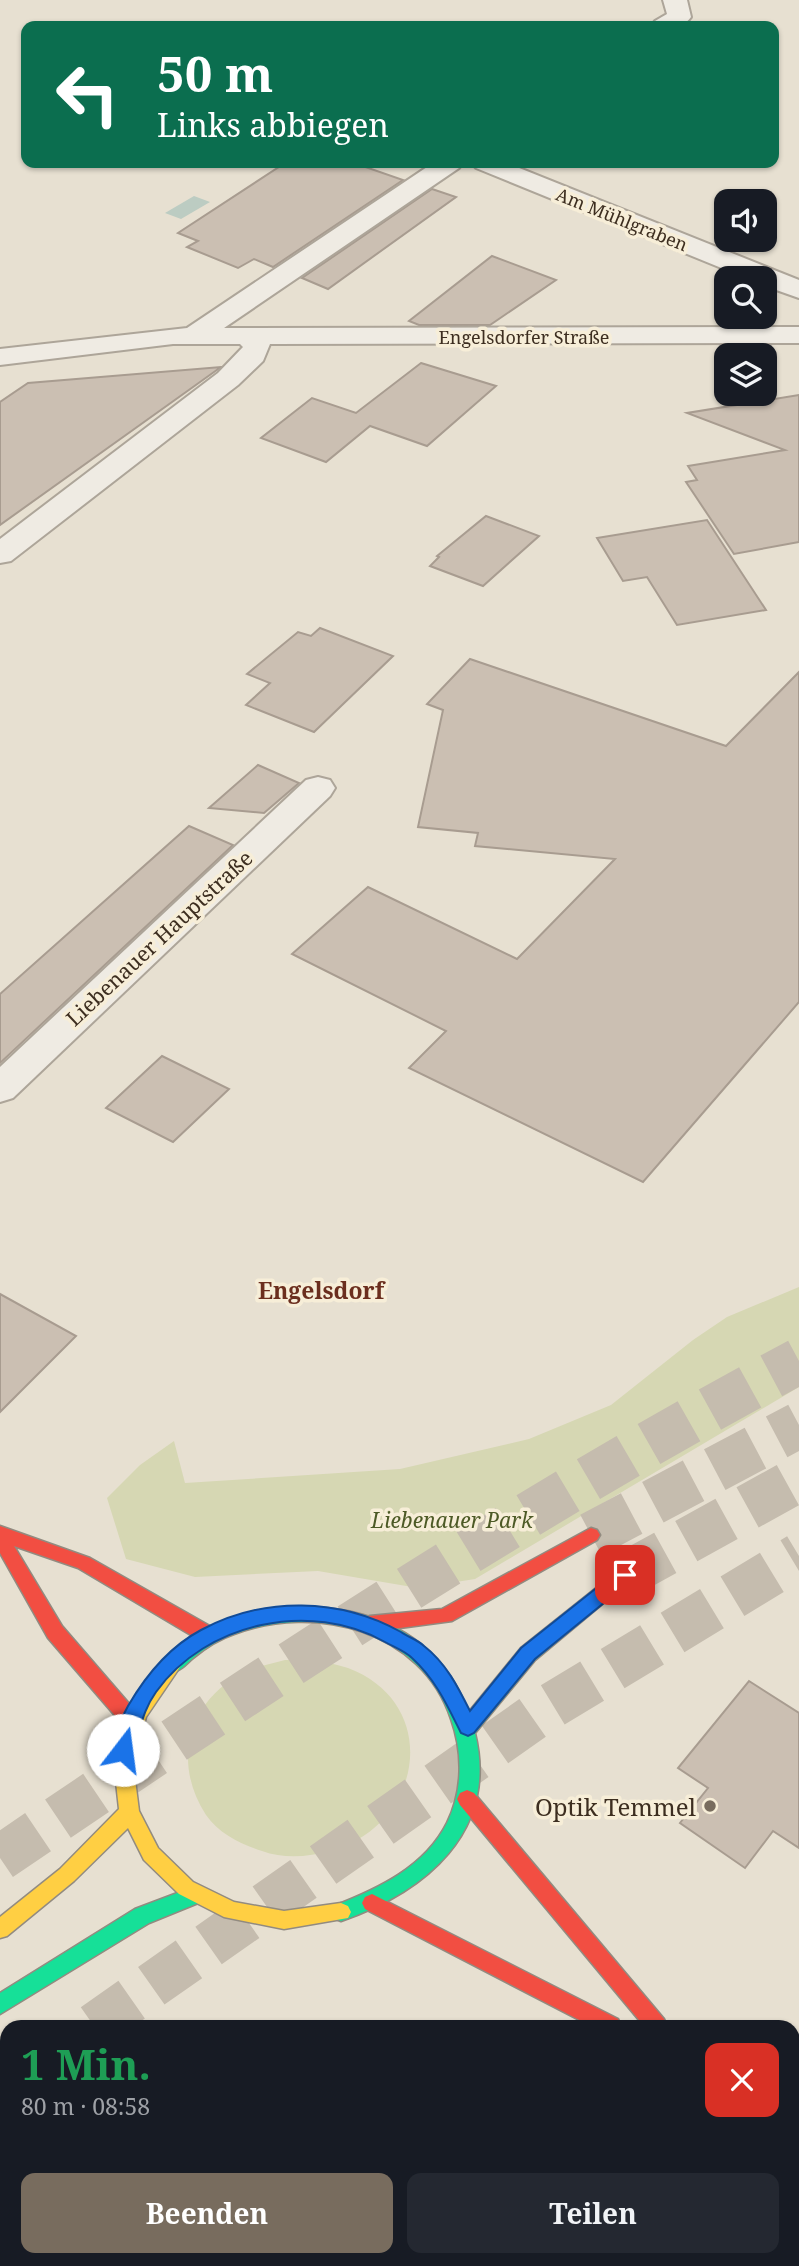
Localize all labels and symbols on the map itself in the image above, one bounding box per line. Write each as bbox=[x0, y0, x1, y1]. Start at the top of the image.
street label: Am Mühlgraben bbox=[553, 182, 692, 256]
street label: Engelsdorfer Straße bbox=[439, 325, 609, 349]
street label: Liebenauer Hauptstraße bbox=[60, 844, 258, 1032]
district label: Engelsdorf bbox=[258, 1274, 386, 1306]
park label: Liebenauer Park bbox=[370, 1506, 534, 1534]
pin bbox=[595, 1545, 655, 1605]
position arrow bbox=[86, 1713, 160, 1787]
place label: Optik Temmel bbox=[535, 1790, 697, 1823]
marker: Optik Temmel bbox=[702, 1798, 718, 1814]

